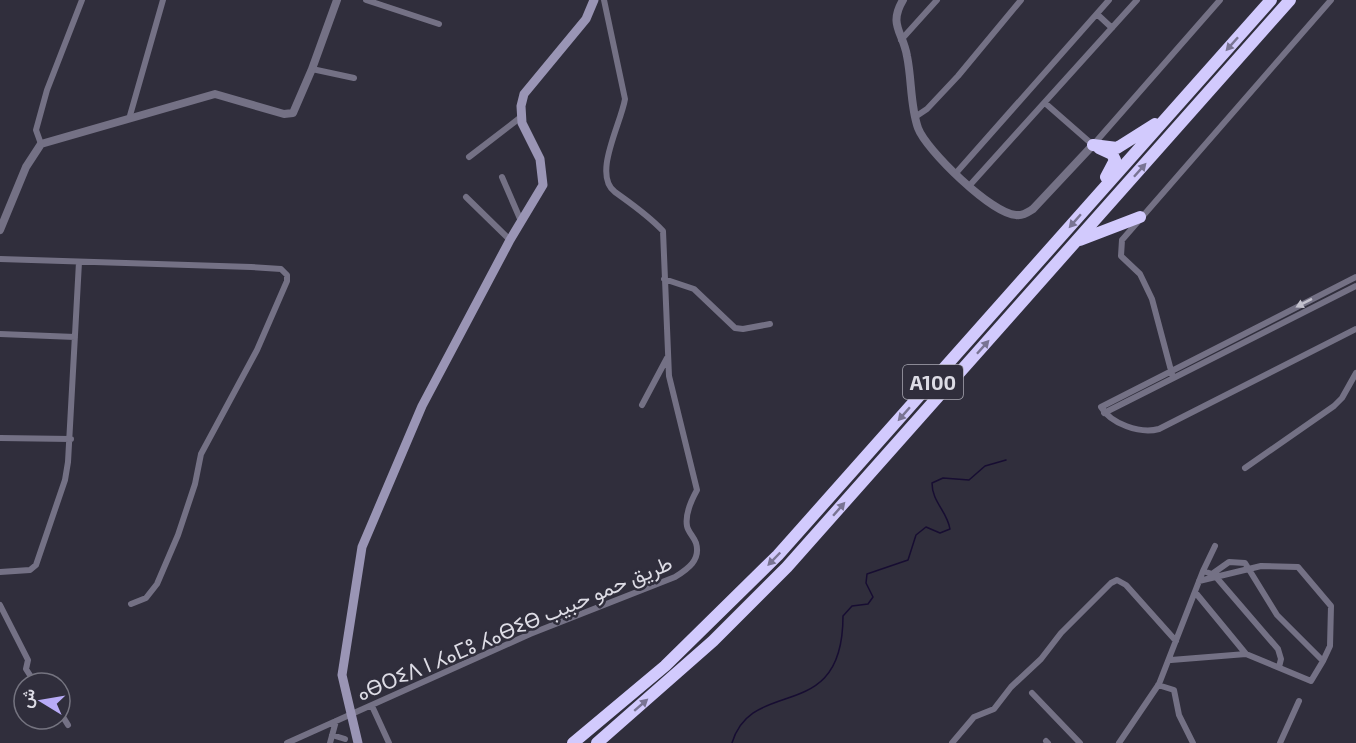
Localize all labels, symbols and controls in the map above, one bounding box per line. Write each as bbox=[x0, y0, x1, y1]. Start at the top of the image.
one-way arrow bbox=[1225, 36, 1239, 51]
one-way arrow bbox=[1133, 163, 1146, 178]
one-way arrow bbox=[1069, 213, 1082, 228]
one-way arrow bbox=[1295, 298, 1312, 308]
one-way arrow bbox=[976, 340, 990, 355]
road number: A100 bbox=[903, 365, 963, 399]
one-way arrow bbox=[898, 406, 911, 421]
one-way arrow bbox=[833, 501, 846, 517]
street label: ⴰⴱⵔⵉⴷ ⵏ ⵃⴰⵎⵓ ⵃⴰⴱⵉⴱ طريق حمو حبيب bbox=[353, 549, 676, 707]
one-way arrow bbox=[767, 552, 781, 566]
north arrow bbox=[12, 671, 72, 731]
text: ش bbox=[16, 687, 39, 709]
one-way arrow bbox=[634, 698, 649, 712]

